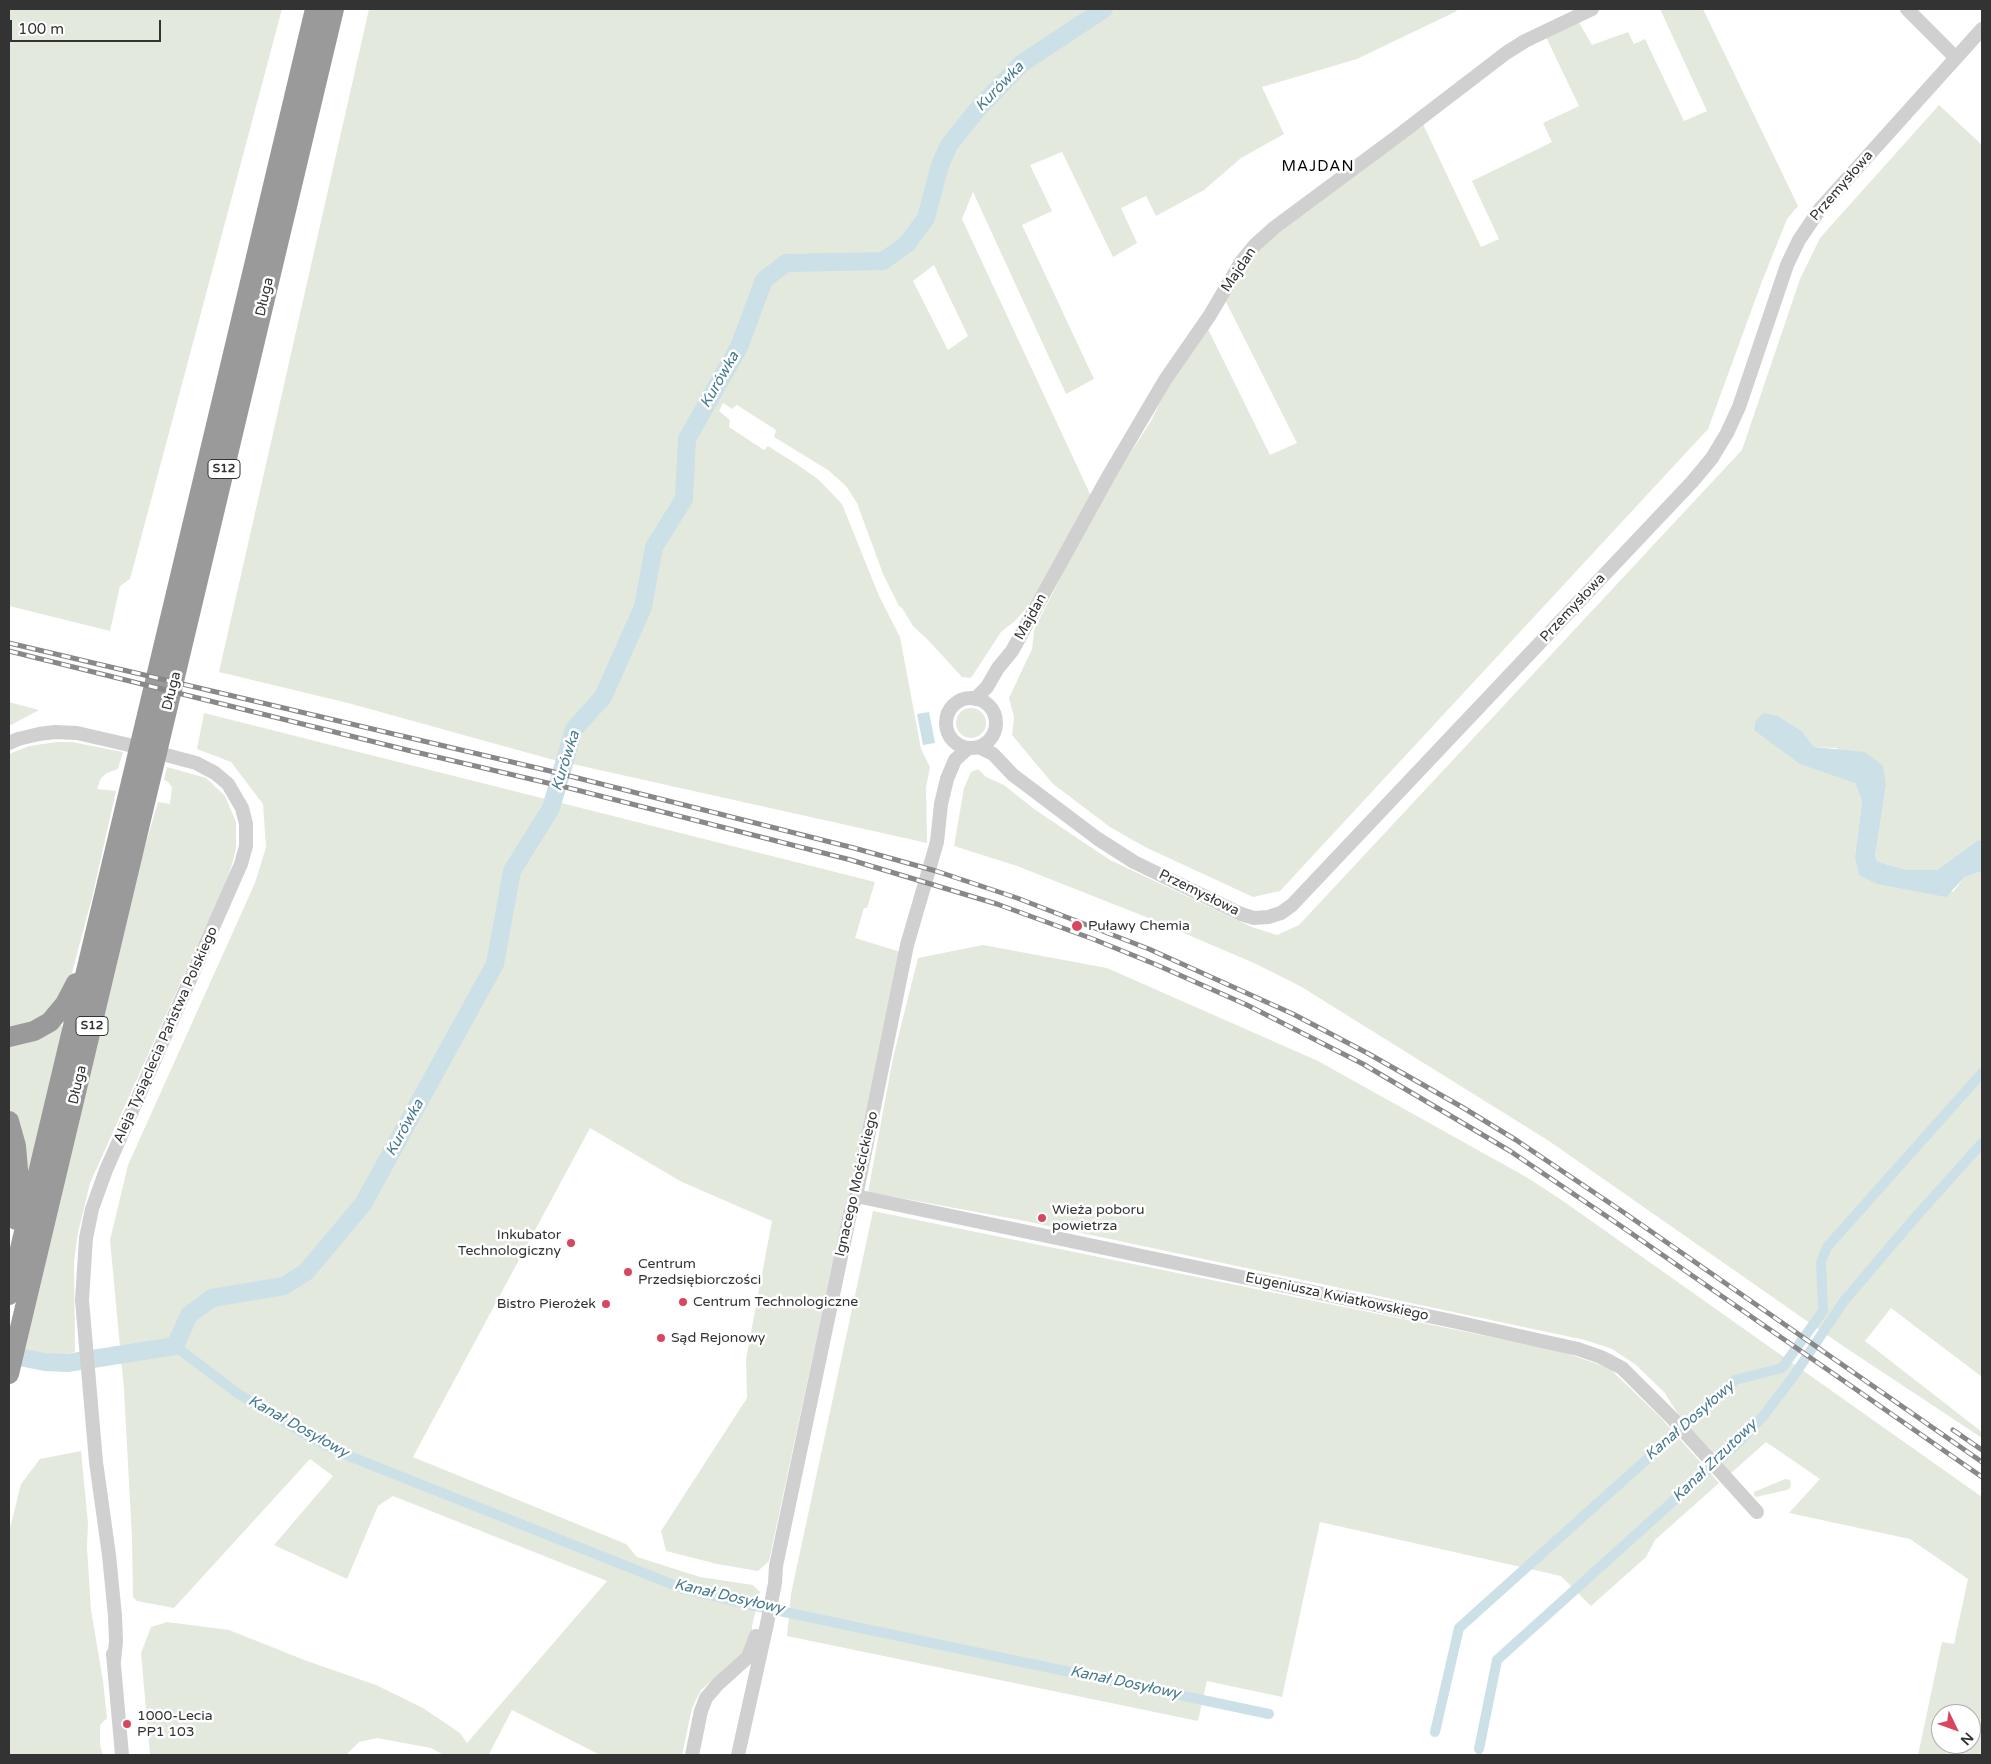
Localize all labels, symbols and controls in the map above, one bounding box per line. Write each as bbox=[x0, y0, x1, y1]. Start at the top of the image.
scale bar bbox=[12, 10, 164, 42]
text: 100 m bbox=[18, 20, 64, 38]
water label: Kurówka bbox=[972, 58, 1028, 116]
street label: Przemysłowa bbox=[1807, 147, 1877, 225]
district label: MAJDAN bbox=[1281, 158, 1355, 176]
street label: Majdan bbox=[1218, 245, 1260, 295]
street label: Długa bbox=[252, 276, 278, 318]
water label: Kurówka bbox=[697, 349, 743, 411]
road number: S12 bbox=[208, 459, 240, 478]
street label: Przemysłowa bbox=[1537, 570, 1609, 646]
street label: Majdan bbox=[1011, 591, 1051, 643]
street label: Długa bbox=[159, 670, 185, 712]
water label: Kurówka bbox=[548, 729, 584, 793]
street label: Przemysłowa bbox=[1156, 866, 1242, 920]
place label: Puławy Chemia bbox=[1088, 918, 1190, 934]
marker: Puławy Chemia bbox=[1070, 919, 1084, 933]
street label: Aleja Tysiąclecia Państwa Polskiego bbox=[110, 924, 222, 1146]
road number: S12 bbox=[76, 1016, 108, 1036]
street label: Długa bbox=[65, 1064, 91, 1106]
water label: Kurówka bbox=[382, 1096, 428, 1160]
street label: Ignacego Mościckiego bbox=[832, 1110, 882, 1258]
place label: Wieża poboru powietrza bbox=[1052, 1202, 1144, 1234]
marker: Wieża poboru powietrza bbox=[1036, 1212, 1048, 1224]
place label: Inkubator Technologiczny bbox=[458, 1227, 561, 1260]
marker: Inkubator Technologiczny bbox=[565, 1237, 577, 1249]
place label: Centrum Przedsiębiorczości bbox=[638, 1256, 761, 1288]
marker: Centrum Przedsiębiorczości bbox=[622, 1266, 634, 1278]
street label: Eugeniusza Kwiatkowskiego bbox=[1244, 1269, 1430, 1325]
place label: Centrum Technologiczne bbox=[693, 1294, 858, 1310]
place label: Bistro Pierożek bbox=[497, 1296, 596, 1312]
marker: Centrum Technologiczne bbox=[677, 1296, 689, 1308]
marker: Bistro Pierożek bbox=[600, 1298, 612, 1310]
place label: Sąd Rejonowy bbox=[671, 1330, 765, 1346]
marker: Sąd Rejonowy bbox=[655, 1332, 667, 1344]
water label: Kanał Dosyłowy bbox=[1642, 1377, 1738, 1465]
water label: Kanał Dosyłowy bbox=[245, 1392, 351, 1462]
water label: Kanał Zrzutowy bbox=[1669, 1416, 1761, 1506]
water label: Kanał Dosyłowy bbox=[672, 1576, 786, 1618]
water label: Kanał Dosyłowy bbox=[1068, 1663, 1182, 1703]
north arrow bbox=[1931, 1704, 1981, 1754]
place label: 1000-Lecia PP1 103 bbox=[137, 1708, 213, 1740]
marker: 1000-Lecia PP1 103 bbox=[121, 1718, 133, 1730]
text: N bbox=[1957, 1729, 1977, 1749]

